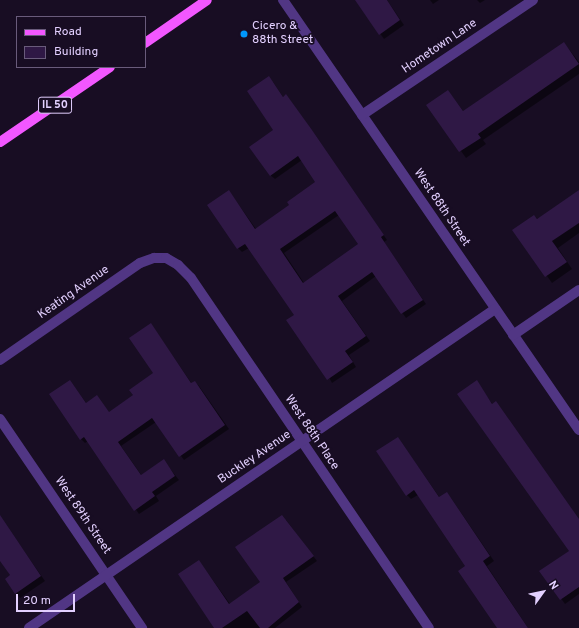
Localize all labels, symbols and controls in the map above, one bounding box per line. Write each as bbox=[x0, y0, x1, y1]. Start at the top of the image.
legend bbox=[16, 16, 146, 68]
street label: Hometown Lane bbox=[400, 17, 480, 77]
place label: Cicero & 88th Street bbox=[252, 20, 313, 48]
text: Road bbox=[54, 24, 82, 40]
marker: Cicero & 88th Street bbox=[239, 29, 249, 39]
text: Building bbox=[54, 44, 98, 60]
road number: IL 50 bbox=[37, 96, 73, 114]
street label: West 88th Street bbox=[410, 167, 472, 249]
street label: Keating Avenue bbox=[35, 263, 113, 323]
street label: West 88th Place bbox=[281, 393, 341, 473]
street label: Buckley Avenue bbox=[215, 428, 295, 488]
street label: West 89th Street bbox=[51, 475, 113, 557]
north arrow bbox=[523, 572, 563, 612]
text: N bbox=[545, 578, 561, 593]
scale bar bbox=[18, 586, 77, 612]
text: 20 m bbox=[23, 593, 51, 609]

